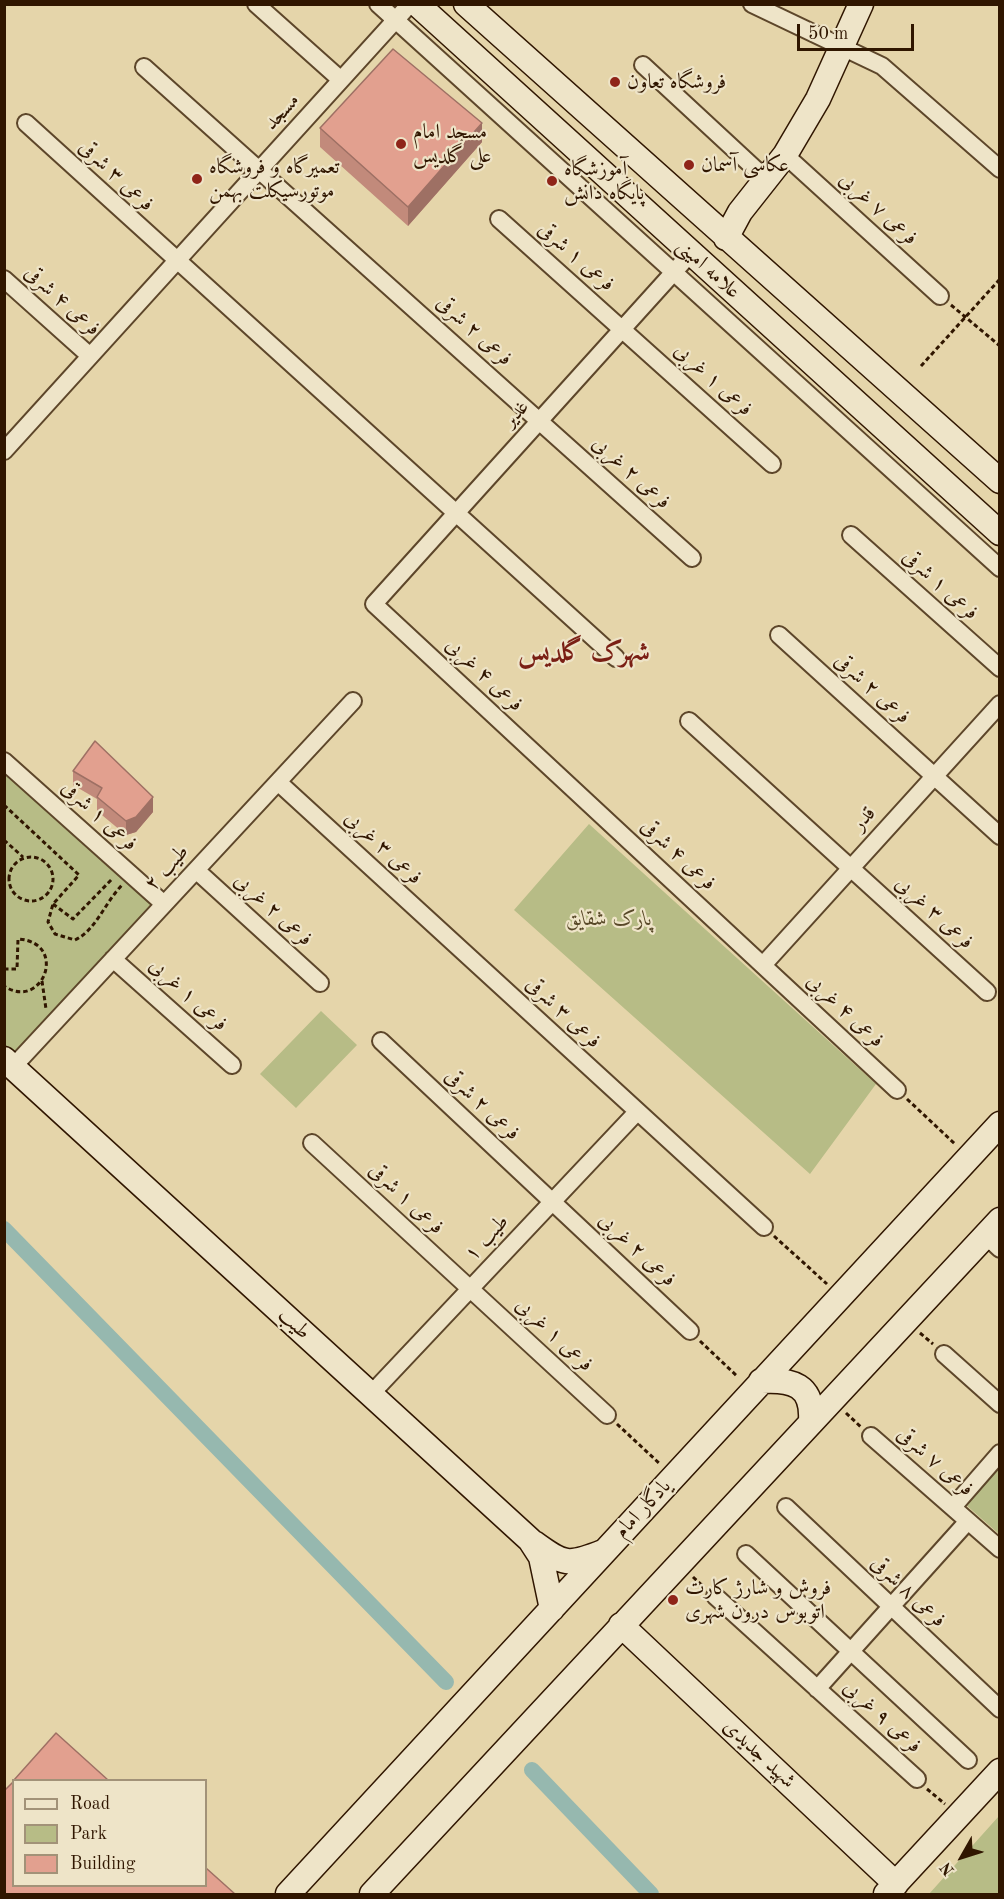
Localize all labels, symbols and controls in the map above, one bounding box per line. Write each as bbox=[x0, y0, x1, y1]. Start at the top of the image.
scale bar bbox=[800, 12, 917, 50]
text: 50 m bbox=[808, 25, 848, 43]
place label: فروشگاه تعاون bbox=[627, 69, 726, 95]
marker: فروشگاه تعاون bbox=[608, 75, 622, 89]
street label: مسجد bbox=[259, 88, 305, 136]
place label: مسجد امام علی گلدیس bbox=[413, 119, 492, 169]
street label: فرعی ۳ شرقی bbox=[73, 135, 159, 217]
marker: مسجد امام علی گلدیس bbox=[394, 137, 408, 151]
place label: عکاسی آسمان bbox=[701, 152, 789, 178]
place label: تعمیرگاه و فروشگاه موتورسیکلت بهمن bbox=[209, 154, 340, 204]
place label: آموزشگاه پایگاه دانش bbox=[564, 156, 644, 206]
marker: عکاسی آسمان bbox=[682, 158, 696, 172]
street label: فرعی ۷ غربی bbox=[833, 167, 923, 251]
marker: تعمیرگاه و فروشگاه موتورسیکلت بهمن bbox=[190, 172, 204, 186]
marker: آموزشگاه پایگاه دانش bbox=[545, 174, 559, 188]
street label: فرعی ۱ شرقی bbox=[532, 217, 620, 297]
street label: علامه امینی bbox=[671, 234, 745, 304]
street label: فرعی ۴ شرقی bbox=[19, 260, 105, 342]
street label: فرعی ۲ شرقی bbox=[431, 290, 517, 372]
street label: فرعی ۱ غربی bbox=[668, 338, 758, 422]
street label: غدیر bbox=[497, 395, 535, 433]
street label: فرعی ۲ غربی bbox=[586, 431, 676, 515]
street label: فرعی ۱ شرقی bbox=[897, 544, 983, 626]
street label: فرعی ۴ غربی bbox=[440, 633, 528, 717]
district label: شهرک گلدیس bbox=[518, 637, 650, 669]
street label: فرعی ۲ شرقی bbox=[829, 648, 915, 730]
street label: فرعی ۱ شرقی bbox=[56, 775, 142, 857]
street label: قدر bbox=[846, 801, 882, 837]
street label: فرعی ۳ غربی bbox=[339, 806, 427, 890]
street label: فرعی ۴ شرقی bbox=[635, 814, 721, 896]
street label: طیب ۲ bbox=[139, 840, 195, 896]
street label: فرعی ۲ غربی bbox=[228, 868, 318, 952]
street label: فرعی ۳ غربی bbox=[889, 871, 979, 955]
park label: پارک شقایق bbox=[566, 906, 652, 932]
street label: فرعی ۱ غربی bbox=[143, 953, 233, 1037]
street label: فرعی ۴ غربی bbox=[801, 969, 889, 1053]
street label: فرعی ۳ شرقی bbox=[520, 972, 606, 1054]
street label: فرعی ۲ شرقی bbox=[439, 1064, 525, 1146]
street label: فرعی ۱ شرقی bbox=[363, 1158, 449, 1240]
street label: فرعی ۲ غربی bbox=[593, 1208, 681, 1292]
street label: طیب ۱ bbox=[459, 1210, 515, 1266]
street label: فرعی ۱ غربی bbox=[510, 1293, 598, 1377]
street label: طیب bbox=[272, 1303, 316, 1345]
street label: فرعی ۷ شرقی bbox=[891, 1422, 979, 1502]
street label: یادگار امام bbox=[609, 1474, 677, 1544]
street label: فرعی ۸ شرقی bbox=[865, 1551, 951, 1633]
place label: فروش و شارژ کارت اتوبوس درون شهری bbox=[685, 1575, 831, 1625]
marker: فروش و شارژ کارت اتوبوس درون شهری bbox=[666, 1593, 680, 1607]
street label: فرعی ۹ غربی bbox=[837, 1675, 927, 1759]
street label: شهید جدیدی bbox=[717, 1714, 801, 1794]
legend bbox=[12, 1779, 207, 1887]
text: Road bbox=[70, 1795, 110, 1813]
text: Park bbox=[70, 1825, 107, 1843]
north arrow bbox=[932, 1827, 992, 1887]
text: Building bbox=[70, 1855, 135, 1873]
text: N bbox=[938, 1859, 958, 1878]

